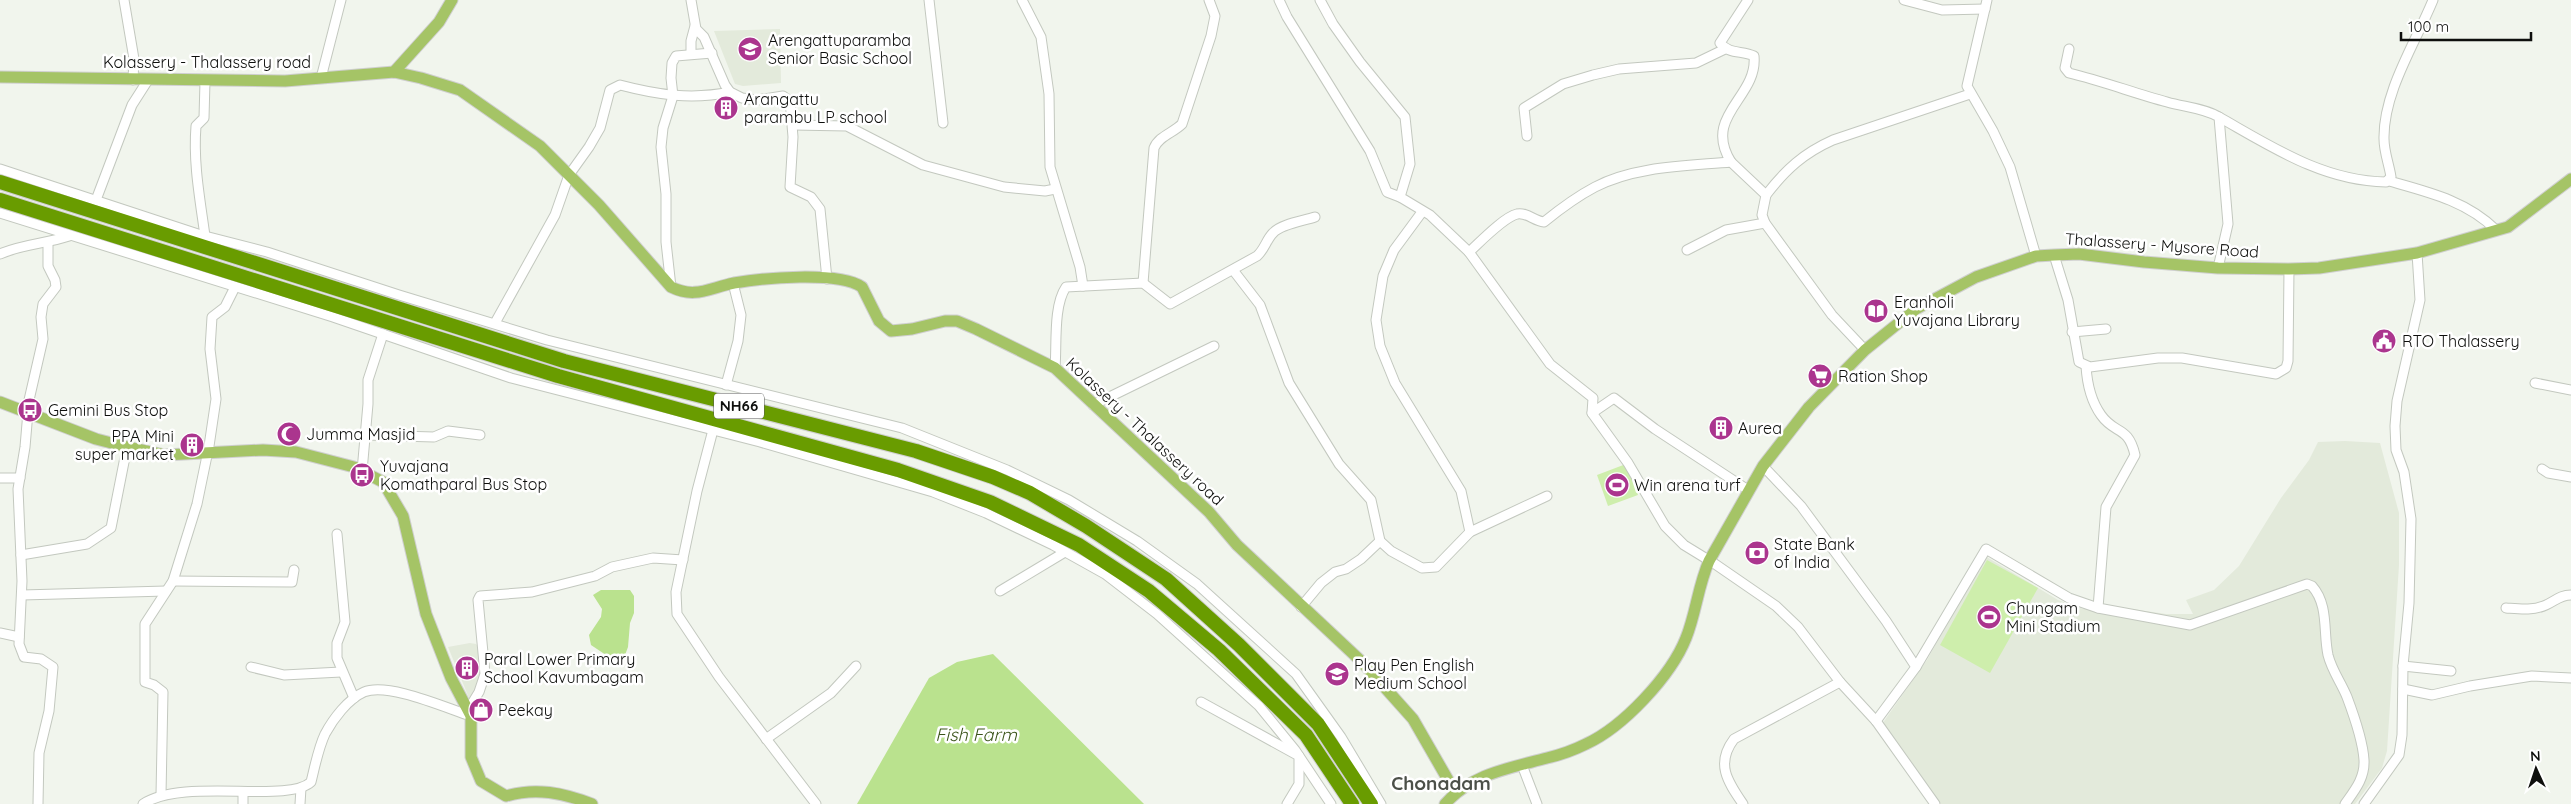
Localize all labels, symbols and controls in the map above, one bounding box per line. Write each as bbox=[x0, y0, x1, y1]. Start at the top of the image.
scale bar bbox=[2401, 10, 2531, 42]
text: 100 m bbox=[2408, 17, 2449, 36]
place label: Arengattuparamba Senior Basic School bbox=[768, 30, 912, 68]
school or university icon: Arengattuparamba Senior Basic School bbox=[737, 36, 763, 62]
street label: Kolassery - Thalassery road bbox=[103, 52, 311, 72]
place label: Arangattu parambu LP school bbox=[744, 89, 887, 127]
building icon: Arangattu parambu LP school bbox=[713, 95, 739, 121]
street label: Thalassery - Mysore Road bbox=[2064, 228, 2260, 262]
place label: Eranholi Yuvajana Library bbox=[1894, 292, 2020, 330]
library icon: Eranholi Yuvajana Library bbox=[1863, 298, 1889, 324]
public building icon: RTO Thalassery bbox=[2371, 328, 2397, 354]
place label: RTO Thalassery bbox=[2402, 331, 2520, 351]
street label: Kolassery - Thalassery road bbox=[1062, 353, 1228, 509]
supermarket icon: Ration Shop bbox=[1807, 363, 1833, 389]
place label: Ration Shop bbox=[1838, 366, 1928, 386]
road number: NH66 bbox=[714, 394, 764, 418]
bus stop icon: Gemini Bus Stop bbox=[17, 397, 43, 423]
place label: Gemini Bus Stop bbox=[48, 400, 168, 420]
building icon: Aurea bbox=[1708, 415, 1734, 441]
place label: Aurea bbox=[1738, 418, 1782, 438]
mosque icon: Jumma Masjid bbox=[276, 421, 302, 447]
place label: Jumma Masjid bbox=[306, 424, 415, 444]
place label: PPA Mini super market bbox=[75, 426, 174, 464]
building icon: PPA Mini super market bbox=[179, 432, 205, 458]
place label: Yuvajana Komathparal Bus Stop bbox=[380, 456, 547, 494]
bus stop icon: Yuvajana Komathparal Bus Stop bbox=[349, 462, 375, 488]
sports icon: Win arena turf bbox=[1604, 472, 1630, 498]
place label: Win arena turf bbox=[1634, 475, 1741, 495]
place label: State Bank of India bbox=[1774, 534, 1855, 572]
bank icon: State Bank of India bbox=[1744, 540, 1770, 566]
place label: Chungam Mini Stadium bbox=[2006, 598, 2101, 636]
sports icon: Chungam Mini Stadium bbox=[1976, 604, 2002, 630]
place label: Paral Lower Primary School Kavumbagam bbox=[484, 649, 644, 687]
building icon: Paral Lower Primary School Kavumbagam bbox=[454, 655, 480, 681]
place label: Play Pen English Medium School bbox=[1354, 655, 1474, 693]
school or university icon: Play Pen English Medium School bbox=[1324, 661, 1350, 687]
shop icon: Peekay bbox=[468, 697, 494, 723]
place label: Peekay bbox=[498, 700, 553, 720]
water label: Fish Farm bbox=[935, 723, 1017, 746]
north arrow bbox=[2511, 744, 2561, 794]
text: N bbox=[2530, 747, 2541, 765]
district label: Chonadam bbox=[1391, 771, 1491, 795]

